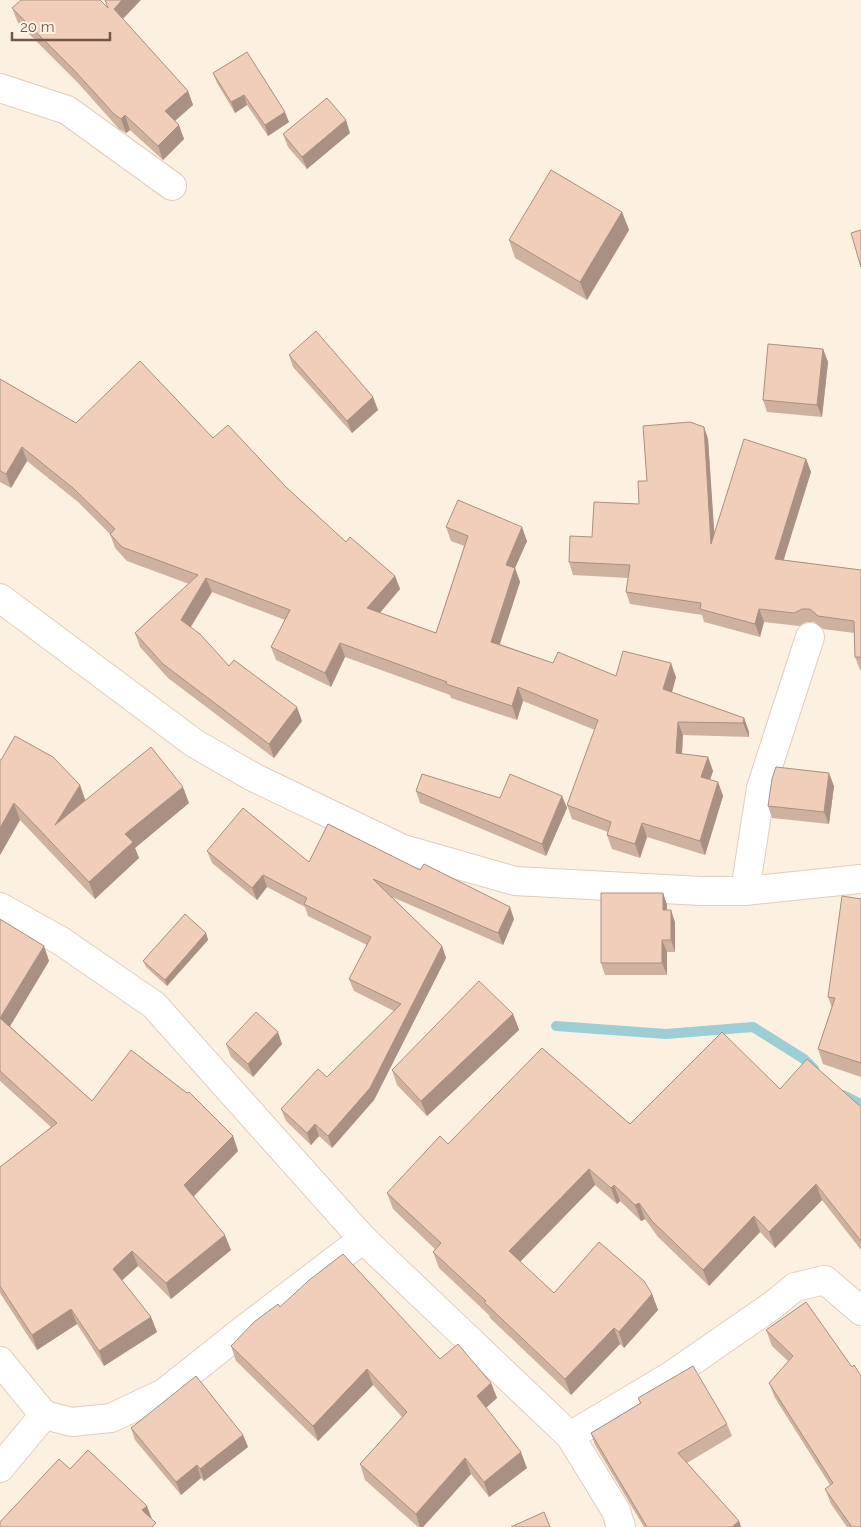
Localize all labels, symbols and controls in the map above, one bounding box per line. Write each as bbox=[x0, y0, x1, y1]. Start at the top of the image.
scale bar bbox=[12, 10, 110, 42]
text: 20 m bbox=[20, 18, 55, 36]

